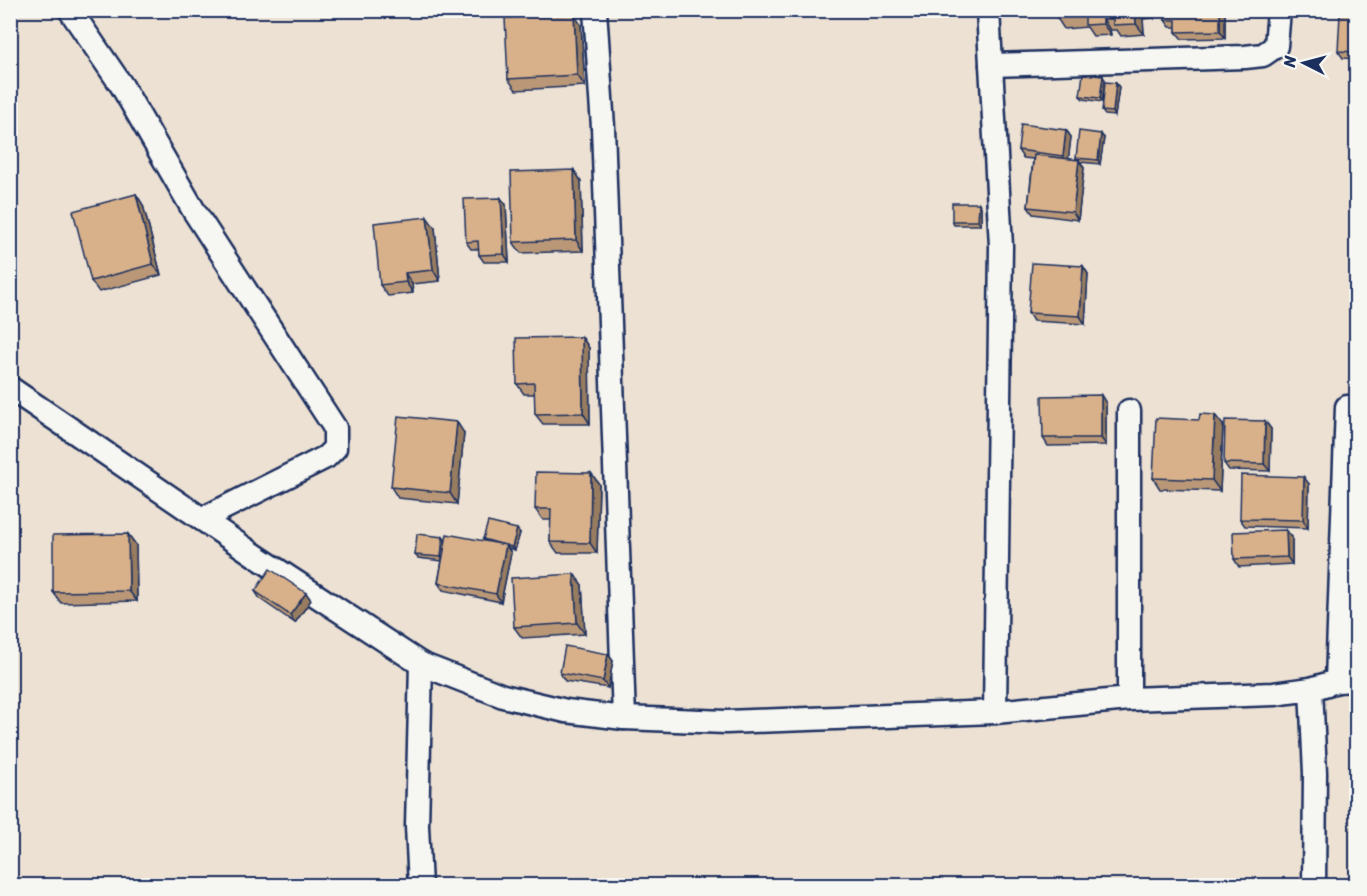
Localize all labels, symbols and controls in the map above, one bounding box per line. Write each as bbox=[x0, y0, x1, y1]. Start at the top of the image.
north arrow bbox=[1274, 33, 1334, 93]
text: N bbox=[1274, 54, 1305, 70]

